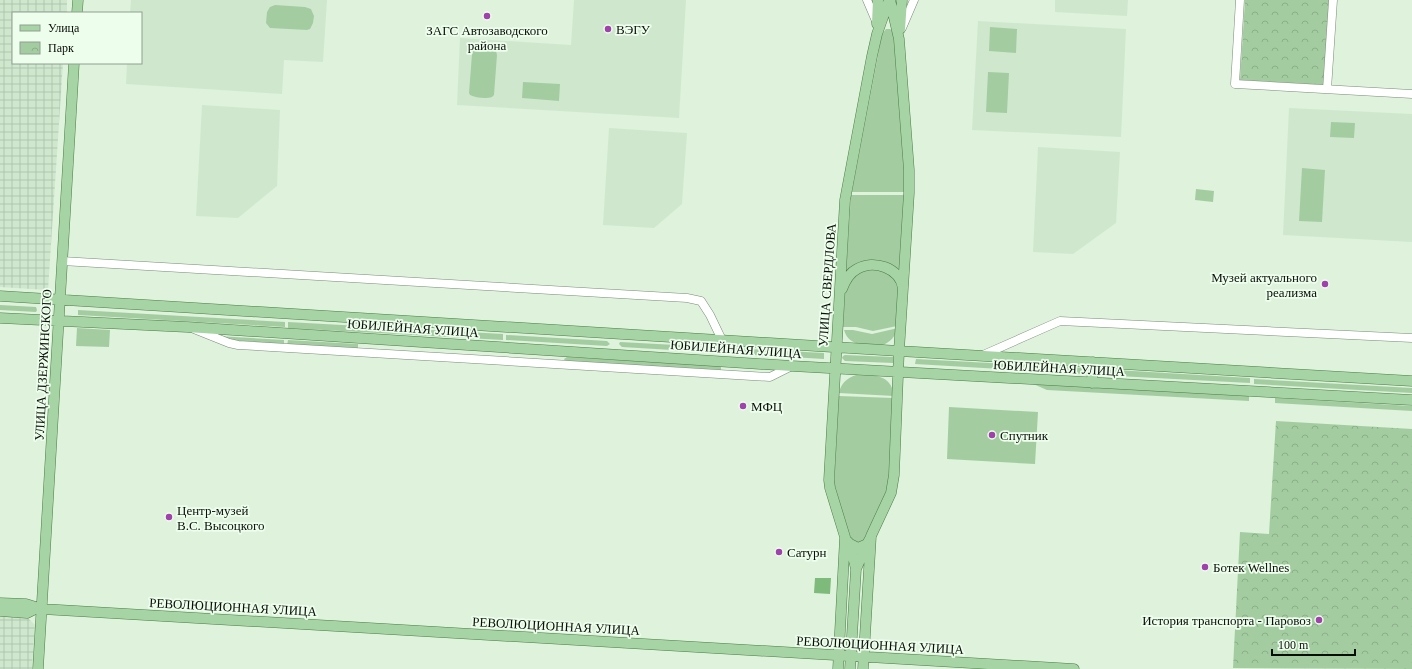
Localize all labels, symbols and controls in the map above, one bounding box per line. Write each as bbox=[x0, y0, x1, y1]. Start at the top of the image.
marker: ЗАГС Автозаводского района bbox=[482, 11, 492, 21]
legend bbox=[12, 12, 142, 64]
text: Улица bbox=[48, 21, 80, 35]
place label: ВЭГУ bbox=[616, 22, 651, 37]
place label: ЗАГС Автозаводского района bbox=[426, 23, 548, 53]
marker: ВЭГУ bbox=[603, 24, 613, 34]
text: Парк bbox=[48, 41, 74, 55]
street label: УЛИЦА СВЕРДЛОВА bbox=[815, 222, 839, 347]
place label: Музей актуального реализма bbox=[1211, 270, 1317, 300]
marker: Музей актуального реализма bbox=[1320, 279, 1330, 289]
street label: УЛИЦА ДЗЕРЖИНСКОГО bbox=[32, 289, 54, 441]
street label: ЮБИЛЕЙНАЯ УЛИЦА bbox=[347, 316, 480, 340]
street label: ЮБИЛЕЙНАЯ УЛИЦА bbox=[670, 337, 803, 361]
street label: ЮБИЛЕЙНАЯ УЛИЦА bbox=[993, 357, 1126, 379]
place label: МФЦ bbox=[751, 399, 783, 414]
marker: МФЦ bbox=[738, 401, 748, 411]
place label: Спутник bbox=[1000, 428, 1049, 443]
marker: Спутник bbox=[987, 430, 997, 440]
place label: Центр-музей В.С. Высоцкого bbox=[177, 503, 264, 533]
marker: Центр-музей В.С. Высоцкого bbox=[164, 512, 174, 522]
place label: Сатурн bbox=[787, 545, 827, 560]
marker: Сатурн bbox=[774, 547, 784, 557]
place label: Ботек Wellnes bbox=[1213, 560, 1289, 575]
marker: Ботек Wellnes bbox=[1200, 562, 1210, 572]
street label: РЕВОЛЮЦИОННАЯ УЛИЦА bbox=[149, 595, 318, 619]
place label: История транспорта - Паровоз bbox=[1142, 613, 1311, 628]
street label: РЕВОЛЮЦИОННАЯ УЛИЦА bbox=[472, 614, 641, 638]
marker: История транспорта - Паровоз bbox=[1314, 615, 1324, 625]
scale bar bbox=[1272, 631, 1355, 657]
street label: РЕВОЛЮЦИОННАЯ УЛИЦА bbox=[796, 633, 965, 657]
text: 100 m bbox=[1278, 638, 1309, 652]

